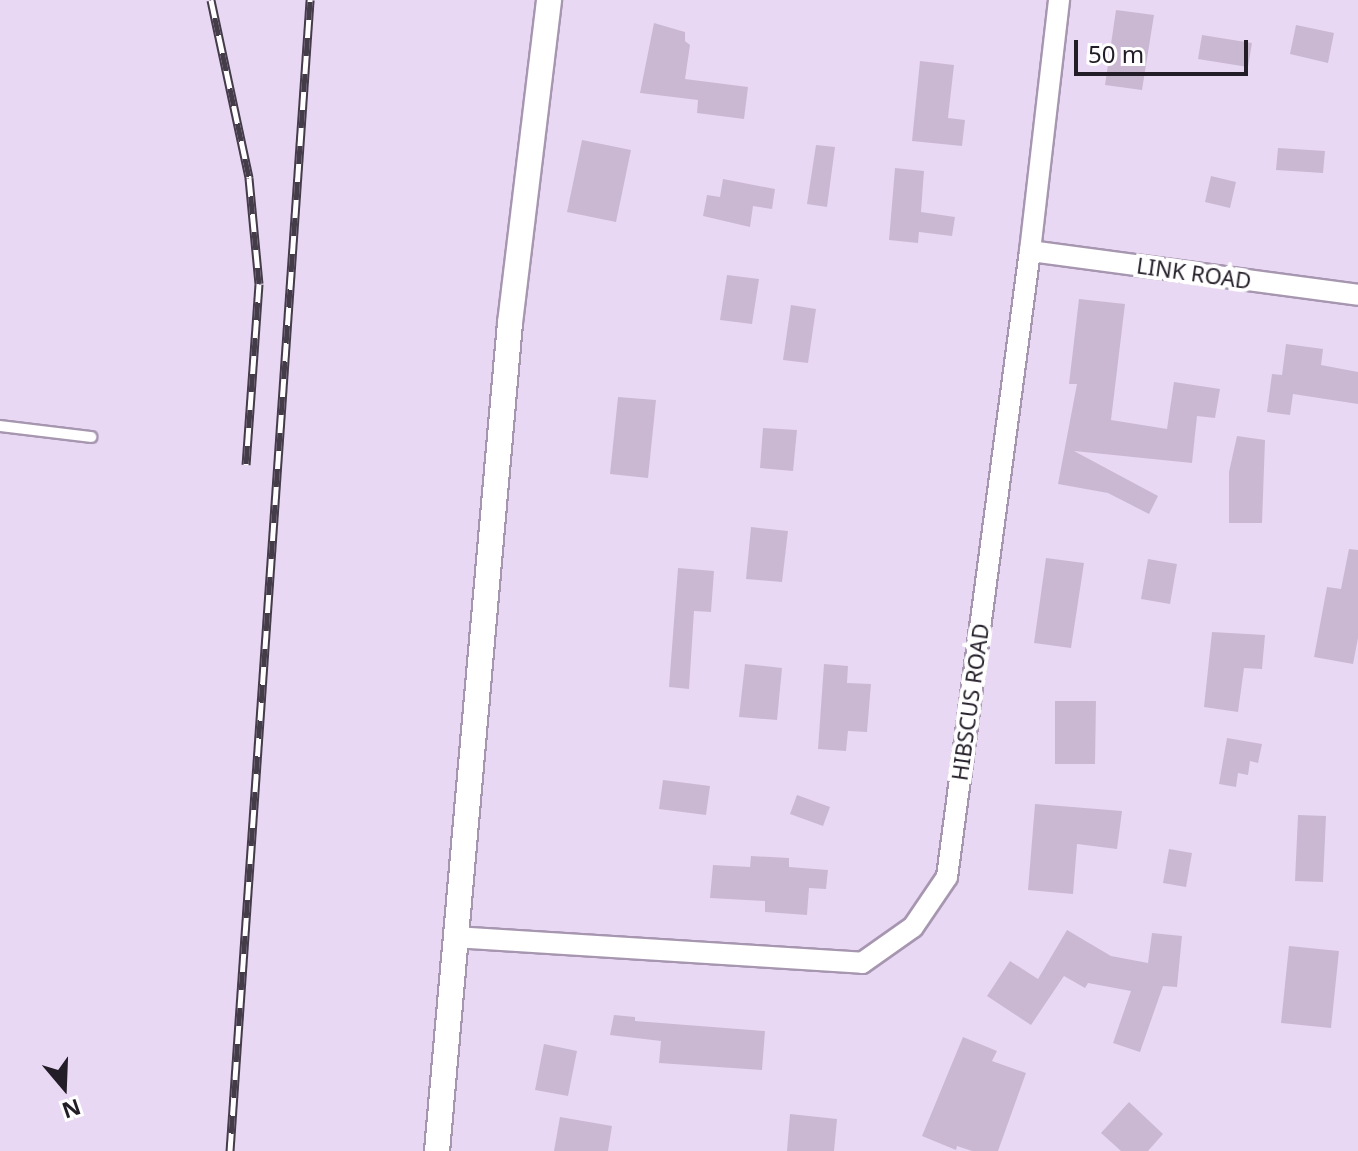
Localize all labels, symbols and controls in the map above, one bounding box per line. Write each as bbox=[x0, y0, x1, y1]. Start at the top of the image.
scale bar bbox=[1078, 24, 1252, 74]
text: 50 m bbox=[1088, 37, 1144, 70]
street label: LINK ROAD bbox=[1135, 252, 1253, 294]
street label: HIBSCUS ROAD bbox=[946, 622, 994, 782]
north arrow bbox=[24, 1047, 104, 1127]
text: N bbox=[58, 1093, 85, 1127]

